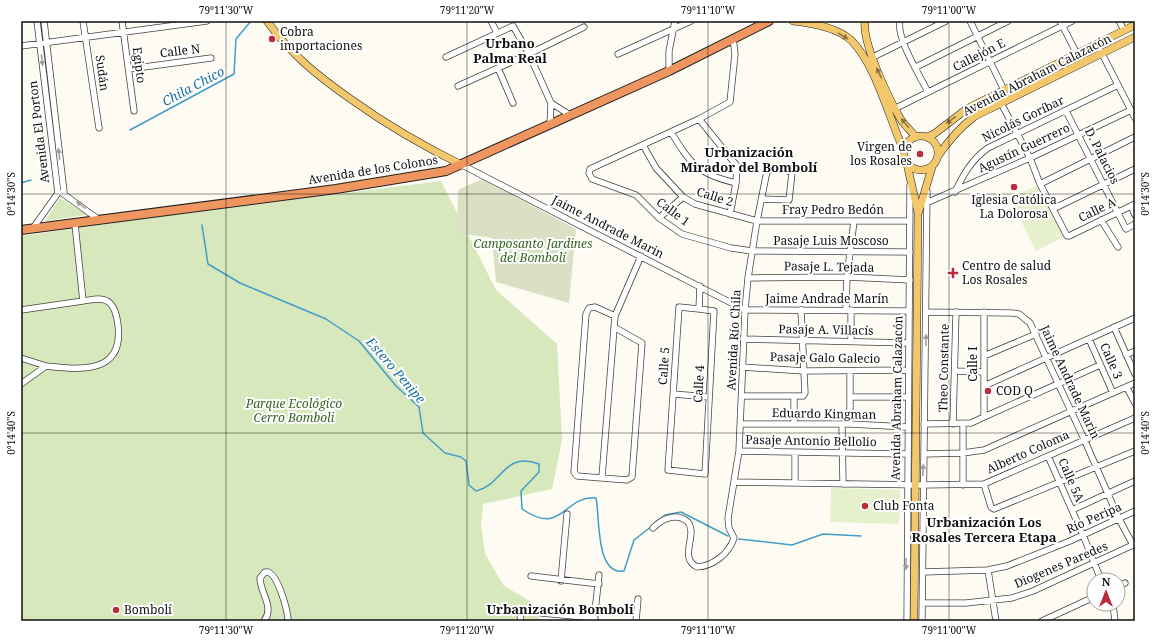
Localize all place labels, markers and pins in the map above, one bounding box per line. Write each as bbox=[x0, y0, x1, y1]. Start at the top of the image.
place label: Cobra importaciones bbox=[280, 23, 362, 54]
marker: Cobra importaciones bbox=[267, 34, 277, 44]
place label: Virgen de los Rosales bbox=[850, 138, 912, 169]
marker: Virgen de los Rosales bbox=[915, 149, 925, 159]
marker: Iglesia Católica La Dolorosa bbox=[1009, 182, 1019, 192]
place label: Iglesia Católica La Dolorosa bbox=[971, 191, 1057, 222]
place label: Centro de salud Los Rosales bbox=[962, 257, 1052, 288]
marker: Centro de salud Los Rosales bbox=[947, 267, 959, 279]
place label: COD Q bbox=[996, 382, 1033, 399]
marker: COD Q bbox=[983, 386, 993, 396]
place label: Club Fonta bbox=[873, 497, 935, 514]
marker: Club Fonta bbox=[860, 501, 870, 511]
place label: Bombolí bbox=[124, 601, 172, 618]
marker: Bombolí bbox=[111, 605, 121, 615]

